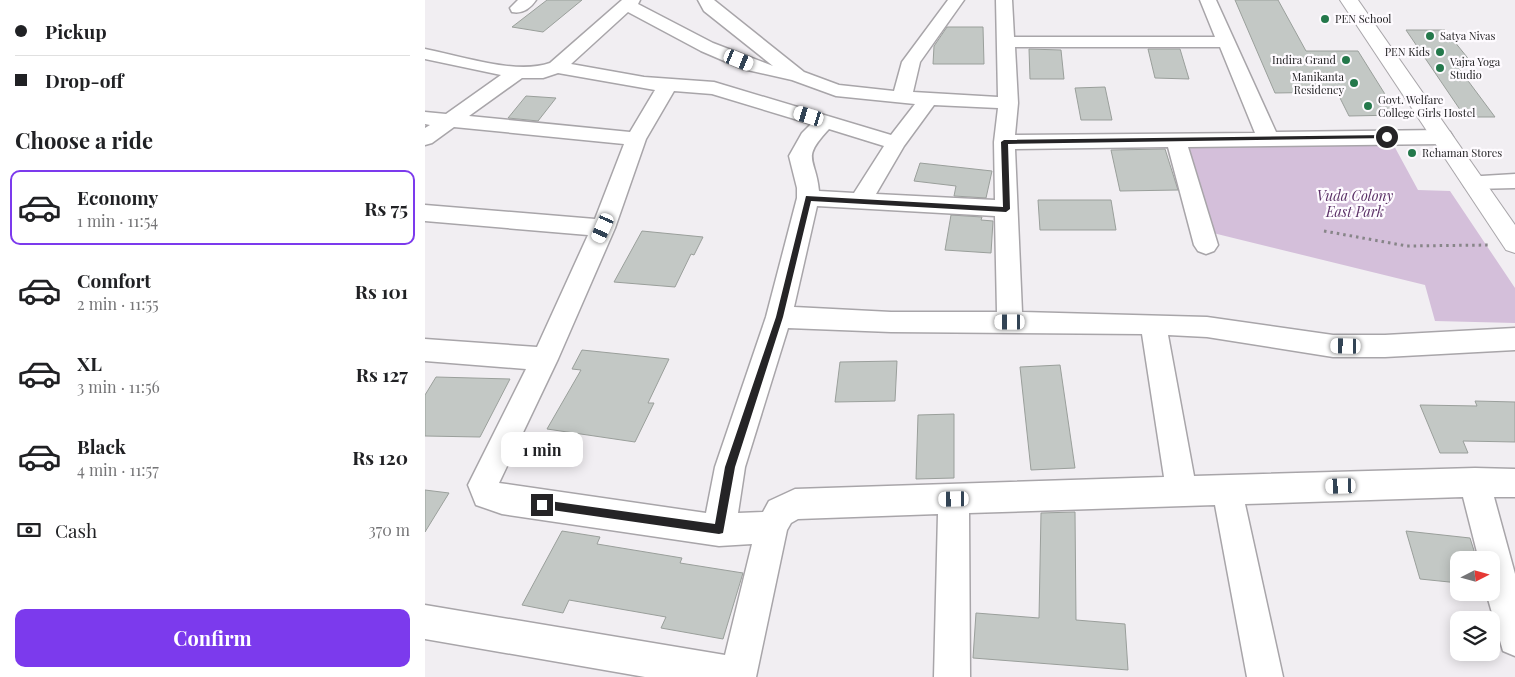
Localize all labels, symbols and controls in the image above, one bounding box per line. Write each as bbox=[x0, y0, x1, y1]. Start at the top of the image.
place label: PEN School bbox=[1335, 11, 1392, 26]
marker: PEN School bbox=[1319, 13, 1331, 25]
text: Pickup bbox=[45, 18, 107, 44]
place label: Satya Nivas bbox=[1440, 28, 1496, 43]
marker: Satya Nivas bbox=[1424, 30, 1436, 42]
place label: PEN Kids bbox=[1385, 44, 1430, 59]
marker: PEN Kids bbox=[1434, 46, 1446, 58]
car bbox=[722, 47, 755, 73]
place label: Indira Grand bbox=[1272, 52, 1337, 67]
marker: Indira Grand bbox=[1340, 54, 1352, 66]
place label: Vajra Yoga Studio bbox=[1449, 54, 1501, 82]
marker: Vajra Yoga Studio bbox=[1434, 62, 1446, 74]
text: Drop-off bbox=[45, 67, 123, 93]
place label: Manikanta Residency bbox=[1292, 69, 1345, 97]
marker: Manikanta Residency bbox=[1348, 77, 1360, 89]
place label: Govt. Welfare College Girls Hostel bbox=[1378, 92, 1475, 120]
marker: Govt. Welfare College Girls Hostel bbox=[1362, 100, 1374, 112]
car bbox=[792, 104, 825, 128]
text: Choose a ride bbox=[15, 125, 153, 155]
route start bbox=[1376, 126, 1398, 148]
place label: Rehaman Stores bbox=[1422, 145, 1502, 160]
marker: Rehaman Stores bbox=[1406, 147, 1418, 159]
text: Economy bbox=[77, 184, 158, 210]
icon: car bbox=[17, 185, 62, 230]
park label: Vuda Colony East Park bbox=[1317, 186, 1394, 221]
text: Rs 75 bbox=[364, 195, 408, 221]
text: 1 min · 11:54 bbox=[77, 210, 158, 231]
car bbox=[590, 211, 615, 245]
text: Comfort bbox=[77, 267, 151, 293]
icon: car bbox=[17, 268, 62, 313]
text: Rs 101 bbox=[355, 278, 408, 304]
text: 2 min · 11:55 bbox=[77, 293, 159, 314]
car bbox=[995, 315, 1025, 330]
car bbox=[1330, 338, 1361, 354]
text: XL bbox=[77, 350, 102, 376]
icon: car bbox=[17, 351, 62, 396]
text: Rs 127 bbox=[356, 361, 408, 387]
text: 3 min · 11:56 bbox=[77, 376, 160, 397]
callout: 1 min bbox=[501, 432, 583, 468]
text: Black bbox=[77, 433, 126, 459]
icon: car bbox=[17, 434, 62, 479]
text: 1 min bbox=[522, 439, 562, 460]
text: Rs 120 bbox=[352, 444, 408, 470]
text: 4 min · 11:57 bbox=[77, 459, 159, 480]
car bbox=[1325, 478, 1356, 494]
car bbox=[938, 491, 969, 507]
route end bbox=[531, 494, 553, 516]
icon: cash bbox=[15, 516, 43, 544]
text: Cash bbox=[55, 517, 97, 543]
text: 370 m bbox=[368, 519, 410, 540]
north arrow bbox=[1450, 551, 1500, 601]
map controls bbox=[1450, 551, 1500, 661]
button: Confirm bbox=[15, 609, 410, 667]
button: layers bbox=[1450, 611, 1500, 661]

